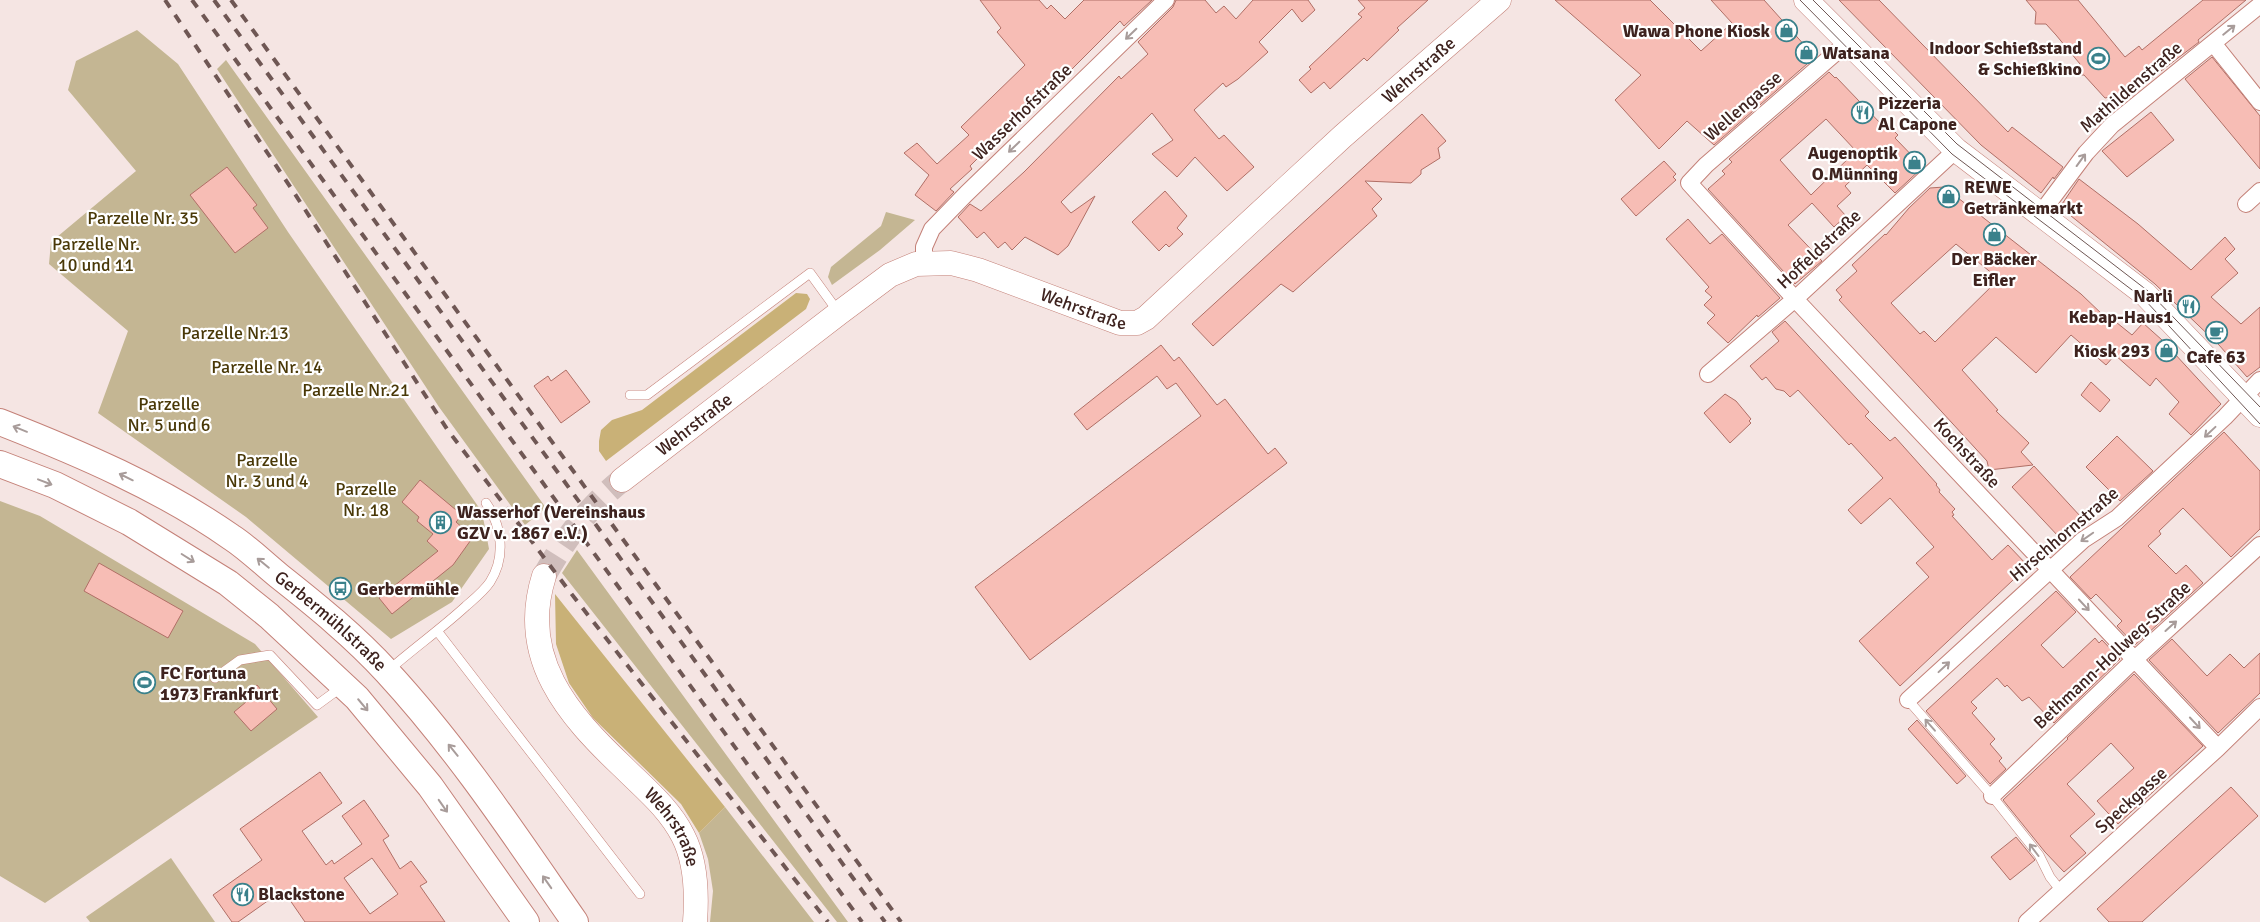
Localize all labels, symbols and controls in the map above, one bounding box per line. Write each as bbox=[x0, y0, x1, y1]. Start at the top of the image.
shop icon: Wawa Phone Kiosk bbox=[1774, 19, 1798, 43]
place label: Wawa Phone Kiosk bbox=[1623, 20, 1771, 42]
one-way arrow bbox=[2222, 24, 2235, 35]
one-way arrow bbox=[1125, 28, 1138, 40]
street label: Wehrstraße bbox=[1377, 32, 1460, 108]
place label: Indoor Schießstand & Schießkino bbox=[1929, 37, 2082, 80]
street label: Mathildenstraße bbox=[2075, 37, 2187, 137]
shop icon: Watsana bbox=[1794, 41, 1818, 65]
place label: Watsana bbox=[1822, 42, 1890, 64]
sports icon: Indoor Schießstand & Schießkino bbox=[2086, 46, 2110, 70]
street label: Wasserhofstraße bbox=[967, 59, 1077, 165]
street label: Wellengasse bbox=[1700, 66, 1786, 146]
place label: Pizzeria Al Capone bbox=[1878, 92, 1957, 135]
restaurant icon: Pizzeria Al Capone bbox=[1850, 101, 1874, 125]
one-way arrow bbox=[1008, 141, 1021, 153]
place label: Augenoptik O.Münning bbox=[1808, 142, 1899, 185]
shop icon: Augenoptik O.Münning bbox=[1902, 151, 1926, 175]
one-way arrow bbox=[2076, 153, 2086, 167]
place label: REWE Getränkemarkt bbox=[1964, 176, 2083, 219]
shop icon: REWE Getränkemarkt bbox=[1936, 185, 1960, 209]
street label: Hoffeldstraße bbox=[1773, 205, 1865, 293]
park label: Parzelle Nr. 35 bbox=[87, 207, 199, 229]
shop icon: Der Bäcker Eifler bbox=[1982, 222, 2006, 246]
park label: Parzelle Nr. 10 und 11 bbox=[52, 233, 140, 276]
place label: Der Bäcker Eifler bbox=[1951, 248, 2038, 291]
street label: Wehrstraße bbox=[1037, 283, 1126, 334]
place label: Narli Kebap-Haus1 bbox=[2069, 285, 2173, 328]
restaurant icon: Narli Kebap-Haus1 bbox=[2177, 294, 2201, 318]
cafe icon: Cafe 63 bbox=[2204, 320, 2228, 344]
park label: Parzelle Nr.13 bbox=[181, 322, 289, 344]
shop icon: Kiosk 293 bbox=[2154, 339, 2178, 363]
place label: Kiosk 293 bbox=[2074, 340, 2150, 362]
place label: Cafe 63 bbox=[2187, 346, 2245, 368]
park label: Parzelle Nr. 14 bbox=[211, 356, 323, 378]
park label: Parzelle Nr.21 bbox=[302, 379, 410, 401]
street label: Wehrstraße bbox=[652, 388, 737, 461]
park label: Parzelle Nr. 5 und 6 bbox=[128, 393, 210, 436]
street label: Kochstraße bbox=[1929, 413, 2005, 493]
one-way arrow bbox=[13, 424, 28, 434]
one-way arrow bbox=[2203, 426, 2216, 438]
park label: Parzelle Nr. 3 und 4 bbox=[226, 449, 309, 492]
one-way arrow bbox=[119, 471, 134, 481]
one-way arrow bbox=[37, 478, 53, 487]
park label: Parzelle Nr. 18 bbox=[335, 478, 397, 521]
street label: Hirschhornstraße bbox=[2005, 482, 2123, 586]
place label: Wasserhof (Vereinshaus GZV v. 1867 e.V.) bbox=[457, 501, 645, 544]
building icon: Wasserhof (Vereinshaus GZV v. 1867 e.V.) bbox=[429, 510, 453, 534]
one-way arrow bbox=[2081, 532, 2094, 543]
one-way arrow bbox=[181, 554, 195, 564]
one-way arrow bbox=[257, 557, 270, 568]
street label: Gerbermühlstraße bbox=[270, 566, 391, 676]
street label: Bethmann-Hollweg-Straße bbox=[2029, 576, 2195, 734]
bus stop icon: Gerbermühle bbox=[329, 577, 353, 601]
place label: Gerbermühle bbox=[357, 578, 459, 600]
one-way arrow bbox=[2078, 599, 2090, 612]
one-way arrow bbox=[2164, 620, 2177, 632]
one-way arrow bbox=[1938, 661, 1951, 673]
place label: FC Fortuna 1973 Frankfurt bbox=[160, 662, 279, 705]
sports icon: FC Fortuna 1973 Frankfurt bbox=[132, 671, 156, 695]
one-way arrow bbox=[357, 698, 368, 711]
one-way arrow bbox=[2189, 717, 2201, 730]
one-way arrow bbox=[1924, 719, 1936, 732]
one-way arrow bbox=[447, 744, 458, 757]
street label: Speckgasse bbox=[2090, 762, 2172, 838]
street label: Wehrstraße bbox=[640, 783, 704, 869]
one-way arrow bbox=[438, 799, 449, 812]
one-way arrow bbox=[2029, 844, 2040, 857]
one-way arrow bbox=[542, 875, 552, 889]
restaurant icon: Blackstone bbox=[230, 882, 254, 906]
place label: Blackstone bbox=[258, 883, 345, 905]

